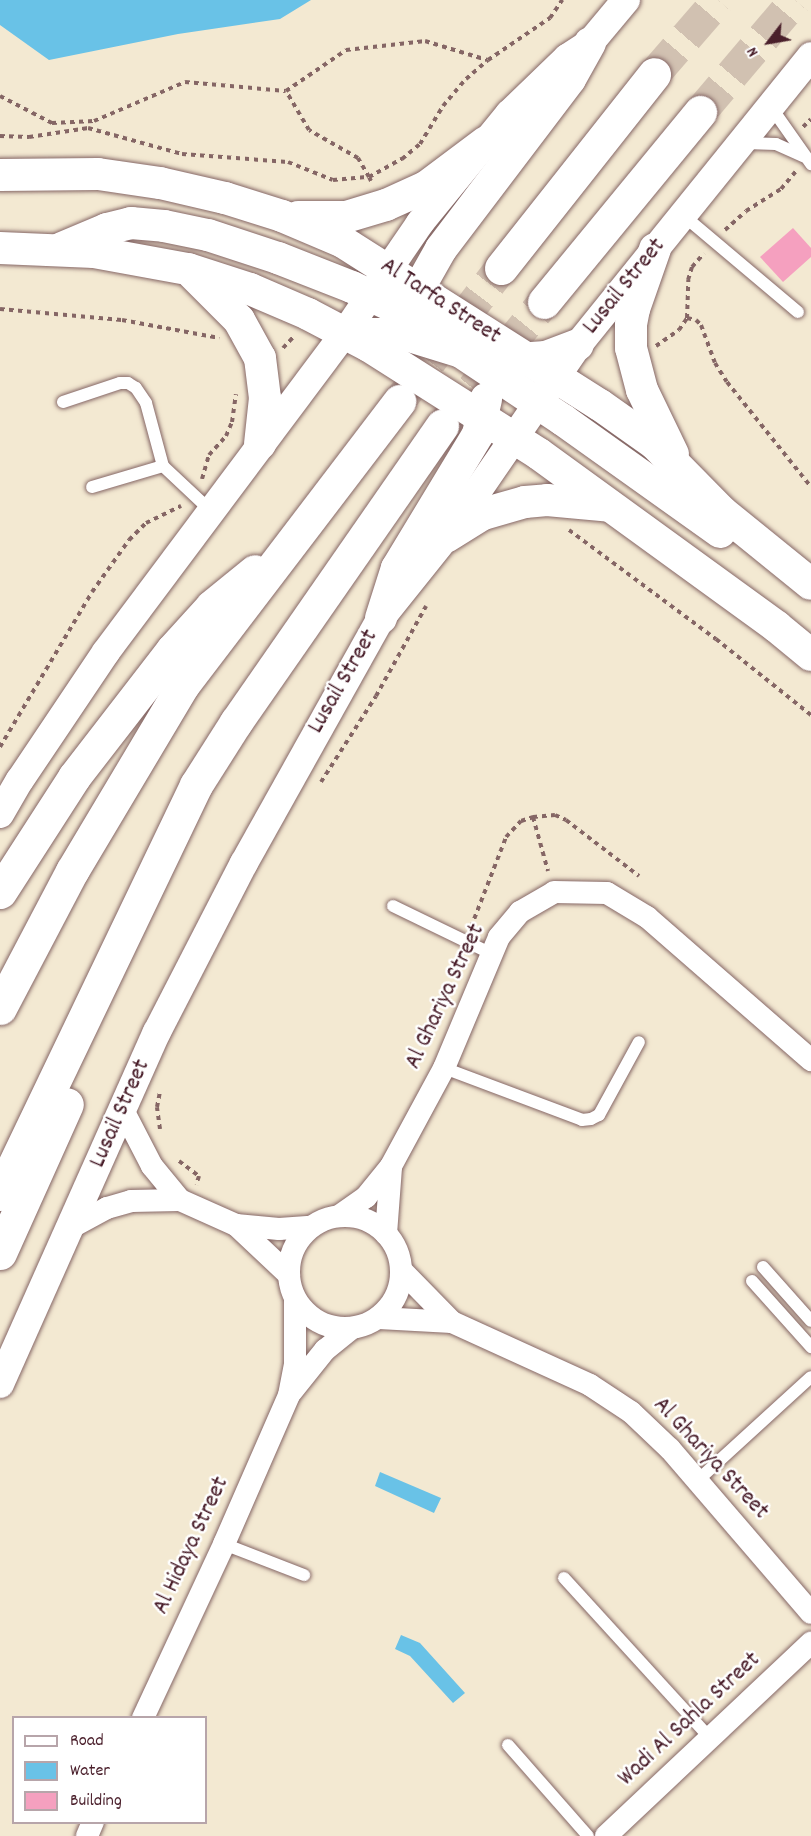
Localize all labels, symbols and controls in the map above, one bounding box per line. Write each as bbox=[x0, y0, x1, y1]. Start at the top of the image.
north arrow bbox=[739, 12, 799, 72]
text: N bbox=[741, 42, 765, 61]
street label: Lusail Street bbox=[577, 233, 673, 341]
street label: Al Tarfa Street bbox=[374, 252, 506, 352]
street label: Lusail Street bbox=[303, 625, 385, 739]
street label: Al Ghariya Street bbox=[400, 920, 492, 1074]
street label: Lusail Street bbox=[84, 1055, 158, 1173]
street label: Al Ghariya Street bbox=[646, 1392, 774, 1526]
street label: Al Hidaya Street bbox=[148, 1473, 236, 1619]
street label: Wadi Al Sahla Street bbox=[613, 1647, 767, 1793]
legend bbox=[12, 1716, 207, 1824]
text: Road bbox=[70, 1729, 104, 1754]
text: Water bbox=[70, 1759, 110, 1784]
text: Building bbox=[70, 1789, 122, 1814]

